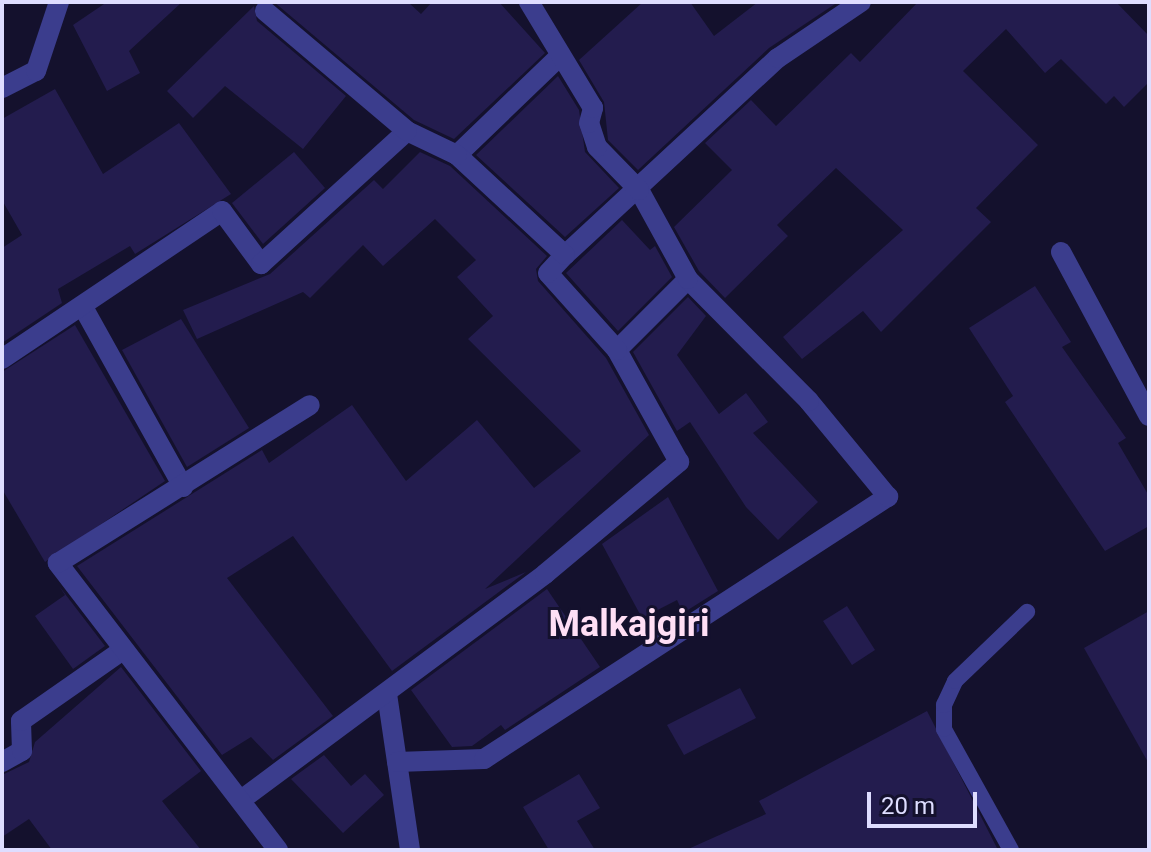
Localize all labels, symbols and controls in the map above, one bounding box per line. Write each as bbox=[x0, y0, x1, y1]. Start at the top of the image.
district label: Malkajgiri bbox=[549, 603, 709, 647]
scale bar bbox=[871, 776, 981, 826]
text: 20 m bbox=[881, 792, 935, 820]

